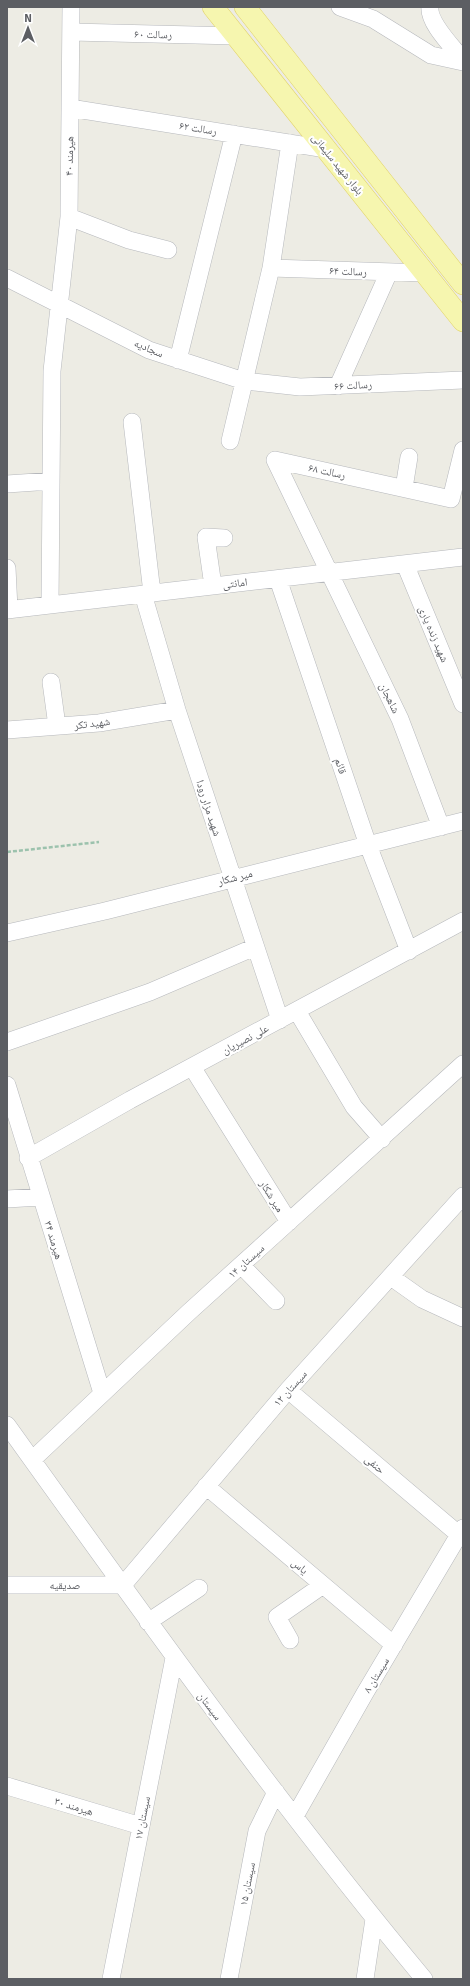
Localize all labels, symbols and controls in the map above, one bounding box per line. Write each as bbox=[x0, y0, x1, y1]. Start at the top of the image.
north arrow bbox=[8, 8, 48, 48]
text: N bbox=[24, 12, 32, 25]
street label: رسالت ۶۰ bbox=[134, 28, 172, 41]
street label: رسالت ۶۲ bbox=[178, 119, 218, 138]
street label: بلوار شهید سلیمانی bbox=[309, 131, 366, 198]
street label: هیرمند ۴۰ bbox=[63, 136, 76, 176]
street label: رسالت ۶۴ bbox=[329, 264, 367, 279]
street label: سجادیه bbox=[132, 336, 165, 360]
street label: رسالت ۶۶ bbox=[334, 378, 372, 393]
street label: رسالت ۶۸ bbox=[307, 461, 347, 482]
street label: امانتی bbox=[222, 576, 248, 591]
street label: شهید زنده یاری bbox=[416, 604, 451, 664]
street label: شاهجان bbox=[377, 681, 402, 716]
street label: شهید تکر bbox=[72, 715, 111, 732]
street label: قائم bbox=[331, 756, 349, 777]
street label: شهید مزار رودا bbox=[193, 778, 224, 838]
street label: میر شکار bbox=[216, 867, 254, 888]
street label: علی نصیریان bbox=[220, 1021, 271, 1057]
street label: میر شکار bbox=[256, 1177, 286, 1215]
street label: هیرمند ۳۴ bbox=[41, 1219, 66, 1261]
street label: سیستان ۱۴ bbox=[226, 1242, 267, 1281]
street label: سیستان ۱۲ bbox=[271, 1368, 310, 1409]
street label: حنفی bbox=[362, 1452, 387, 1476]
street label: یاس bbox=[289, 1556, 311, 1577]
street label: صدیقیه bbox=[50, 1579, 80, 1592]
street label: سیستان ۸ bbox=[361, 1655, 392, 1695]
street label: سیستان bbox=[195, 1690, 224, 1723]
street label: هیرمند ۳۰ bbox=[53, 1794, 95, 1819]
street label: سیستان ۱۷ bbox=[132, 1795, 153, 1841]
street label: سیستان ۱۵ bbox=[237, 1861, 258, 1907]

